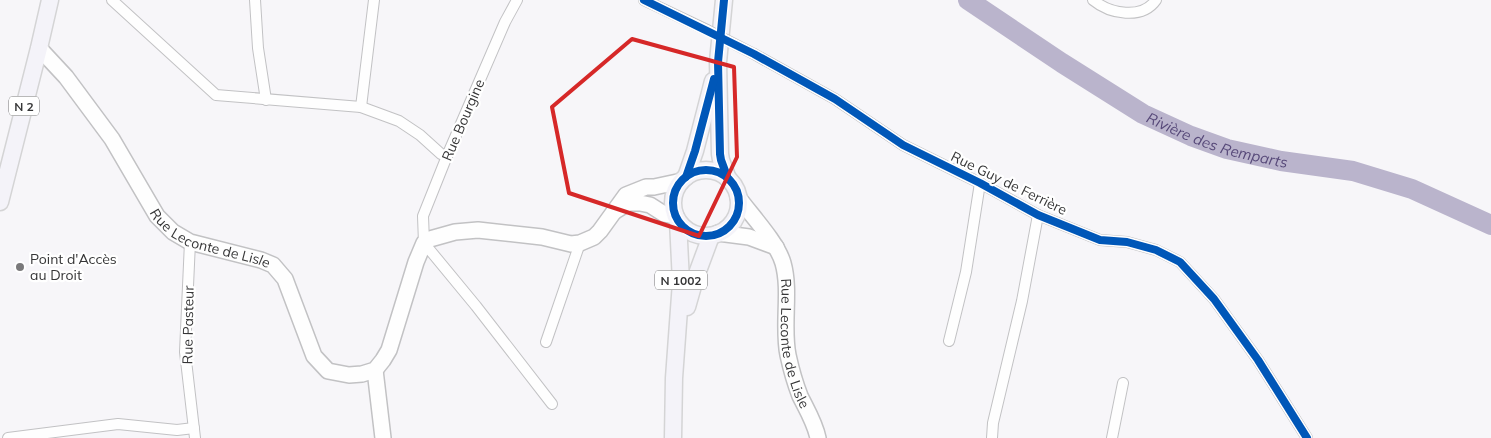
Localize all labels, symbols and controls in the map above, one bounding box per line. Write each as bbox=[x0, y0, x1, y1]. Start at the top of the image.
street label: Rue Bourgine bbox=[438, 76, 488, 164]
road number: N 2 bbox=[9, 96, 39, 115]
water label: Rivière des Remparts bbox=[1144, 108, 1289, 171]
street label: Rue Guy de Ferrière bbox=[948, 147, 1070, 219]
street label: Rue Leconte de Lisle bbox=[146, 205, 273, 272]
place label: Point d'Accès au Droit bbox=[30, 250, 117, 284]
marker: Point d'Accès au Droit bbox=[14, 261, 26, 273]
road number: N 1002 bbox=[655, 270, 707, 290]
street label: Rue Leconte de Lisle bbox=[777, 278, 814, 411]
street label: Rue Pasteur bbox=[178, 285, 198, 365]

